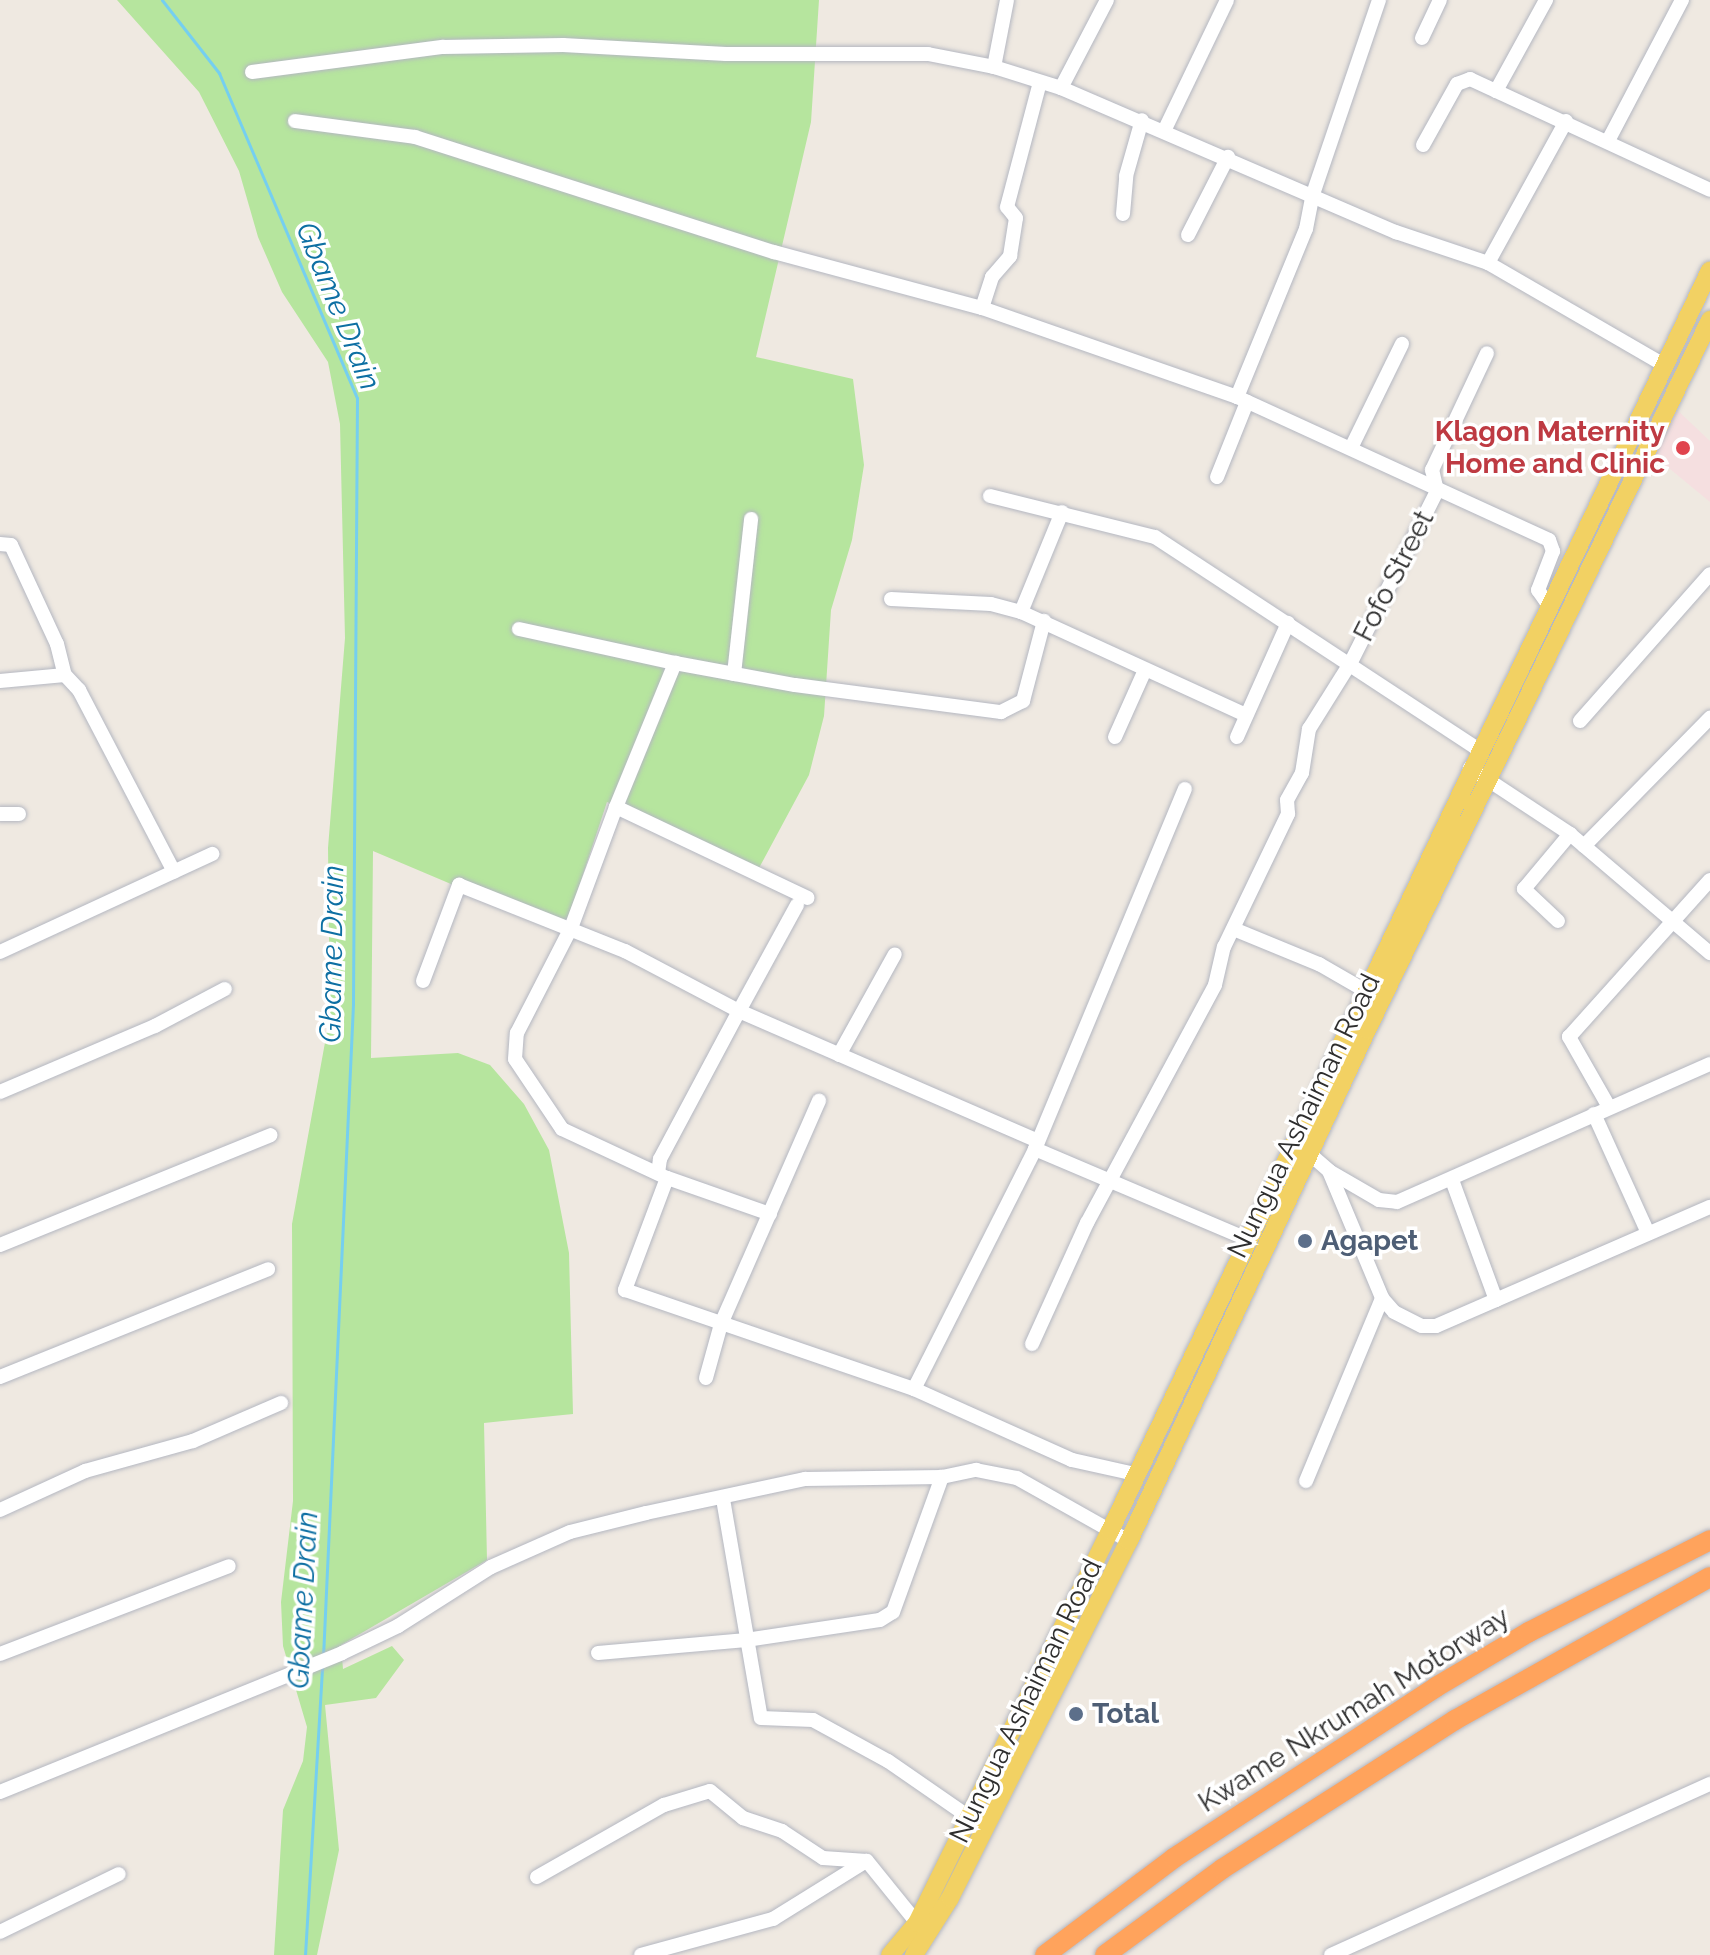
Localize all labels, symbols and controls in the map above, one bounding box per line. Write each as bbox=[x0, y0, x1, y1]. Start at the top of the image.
water label: Gbame Drain bbox=[288, 217, 388, 395]
place label: Klagon Maternity Home and Clinic bbox=[1435, 415, 1665, 481]
marker: Klagon Maternity Home and Clinic bbox=[1672, 437, 1694, 459]
street label: Fofo Street bbox=[1347, 505, 1441, 647]
water label: Gbame Drain bbox=[312, 865, 352, 1043]
street label: Nungua Ashaiman Road bbox=[1220, 968, 1388, 1264]
place label: Agapet bbox=[1321, 1224, 1418, 1258]
marker: Agapet bbox=[1296, 1232, 1314, 1250]
water label: Gbame Drain bbox=[280, 1510, 326, 1690]
street label: Nungua Ashaiman Road bbox=[942, 1553, 1110, 1849]
street label: Kwame Nkrumah Motorway bbox=[1192, 1600, 1516, 1820]
place label: Total bbox=[1092, 1697, 1159, 1731]
marker: Total bbox=[1067, 1705, 1085, 1723]

